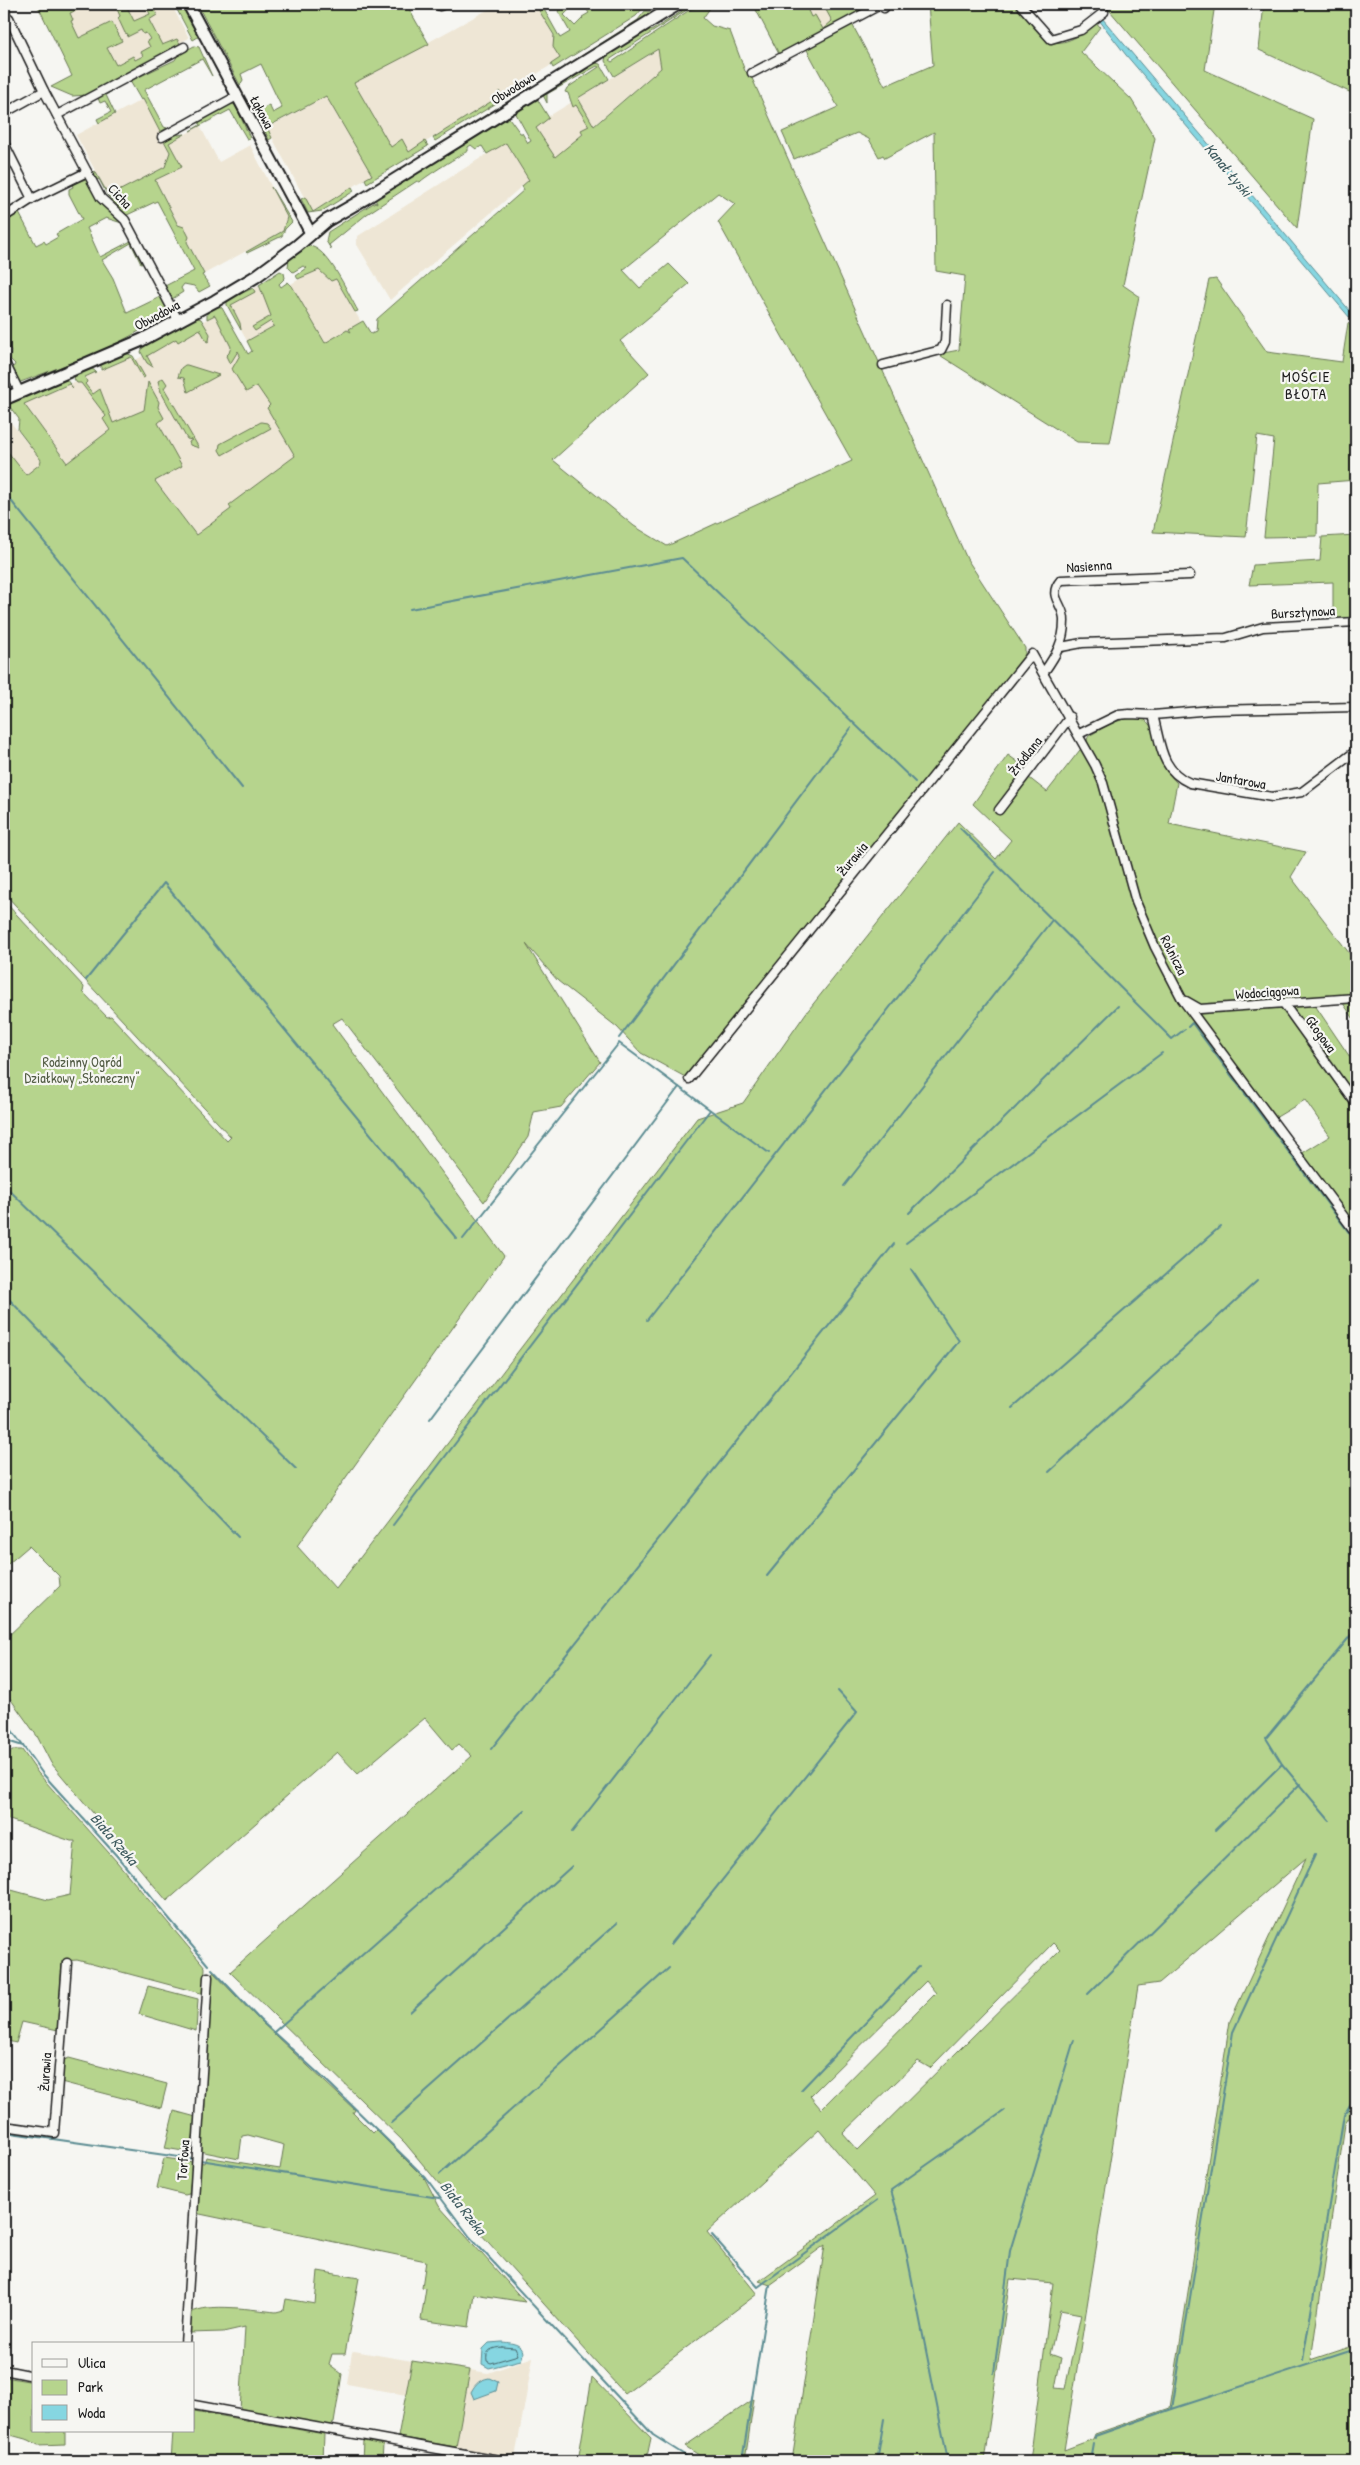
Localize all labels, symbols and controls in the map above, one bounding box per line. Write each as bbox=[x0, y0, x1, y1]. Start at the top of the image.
street label: Obwodowa bbox=[487, 66, 539, 109]
street label: Łąkowa bbox=[246, 92, 279, 132]
water label: Kanał Łyski bbox=[1200, 138, 1258, 202]
street label: Cicha bbox=[104, 179, 137, 213]
street label: Obwodowa bbox=[131, 294, 183, 334]
district label: MOŚCIE BŁOTA bbox=[1282, 366, 1330, 404]
street label: Nasienna bbox=[1066, 554, 1113, 577]
street label: Bursztynowa bbox=[1270, 600, 1336, 624]
street label: Źródlana bbox=[1003, 732, 1046, 779]
street label: Jantarowa bbox=[1215, 766, 1268, 793]
street label: Żurawia bbox=[832, 837, 872, 880]
street label: Rolnicza bbox=[1156, 932, 1193, 978]
street label: Wodociągowa bbox=[1235, 980, 1300, 1004]
street label: Głogowa bbox=[1301, 1011, 1342, 1057]
park label: Rodzinny Ogród Działkowy „Słoneczny” bbox=[24, 1052, 140, 1088]
water label: Biała Rzeka bbox=[86, 1808, 144, 1871]
street label: Żurawia bbox=[34, 2052, 55, 2092]
street label: Torfowa bbox=[172, 2139, 193, 2181]
water label: Biała Rzeka bbox=[436, 2176, 492, 2241]
legend bbox=[32, 2342, 195, 2432]
text: Ulica bbox=[78, 2352, 105, 2373]
text: Park bbox=[78, 2376, 103, 2397]
text: Woda bbox=[78, 2402, 105, 2423]

